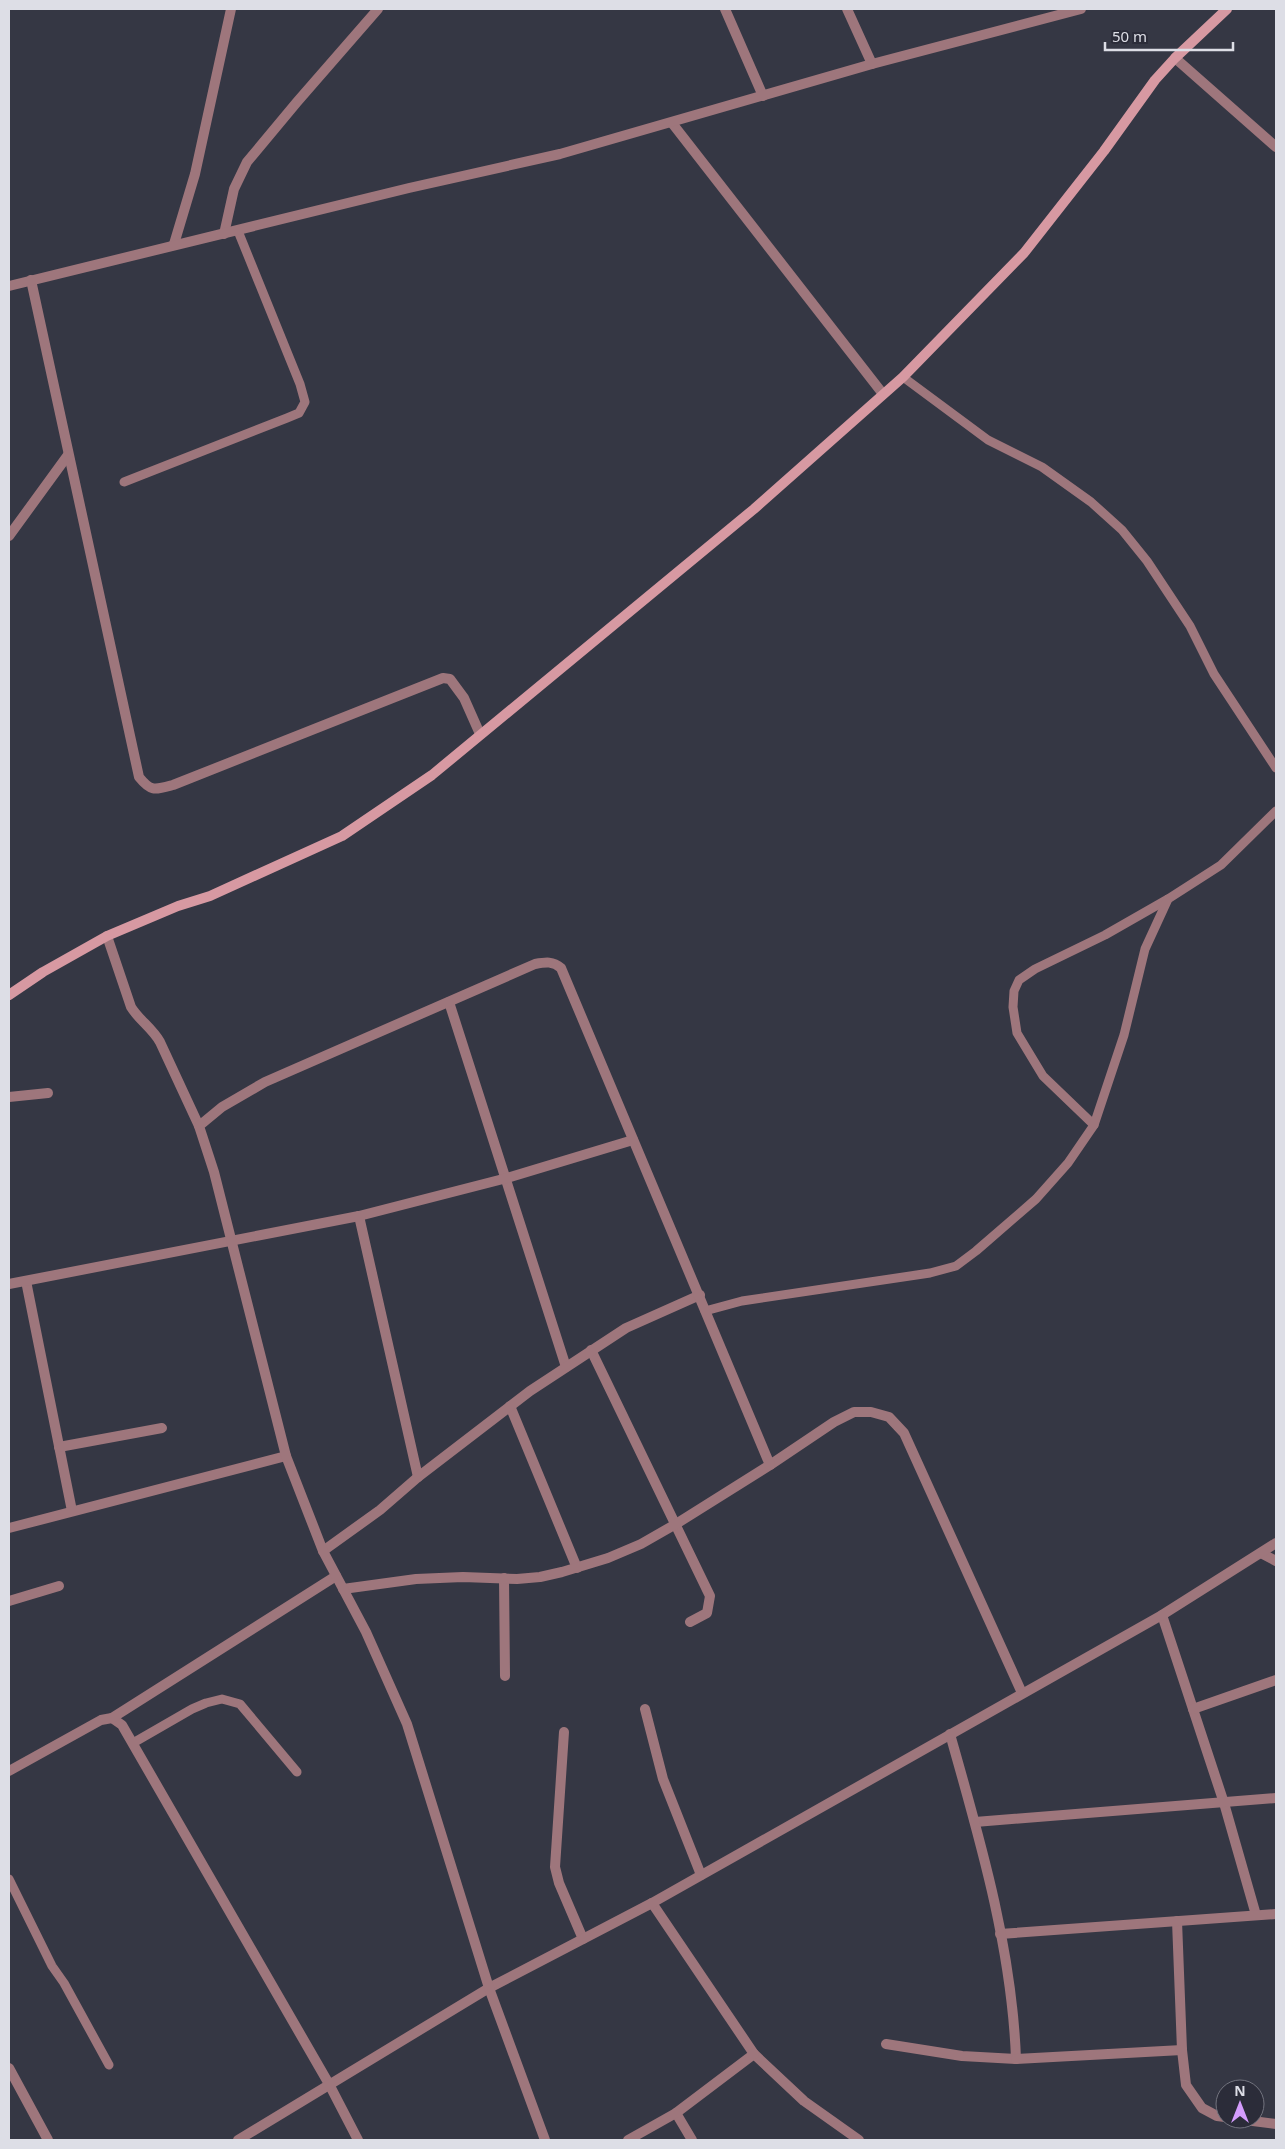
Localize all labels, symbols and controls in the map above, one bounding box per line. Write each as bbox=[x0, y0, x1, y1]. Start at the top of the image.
scale bar bbox=[1105, 20, 1232, 52]
text: 50 m bbox=[1112, 26, 1147, 46]
north arrow bbox=[1215, 2079, 1265, 2129]
text: N bbox=[1234, 2081, 1246, 2100]

